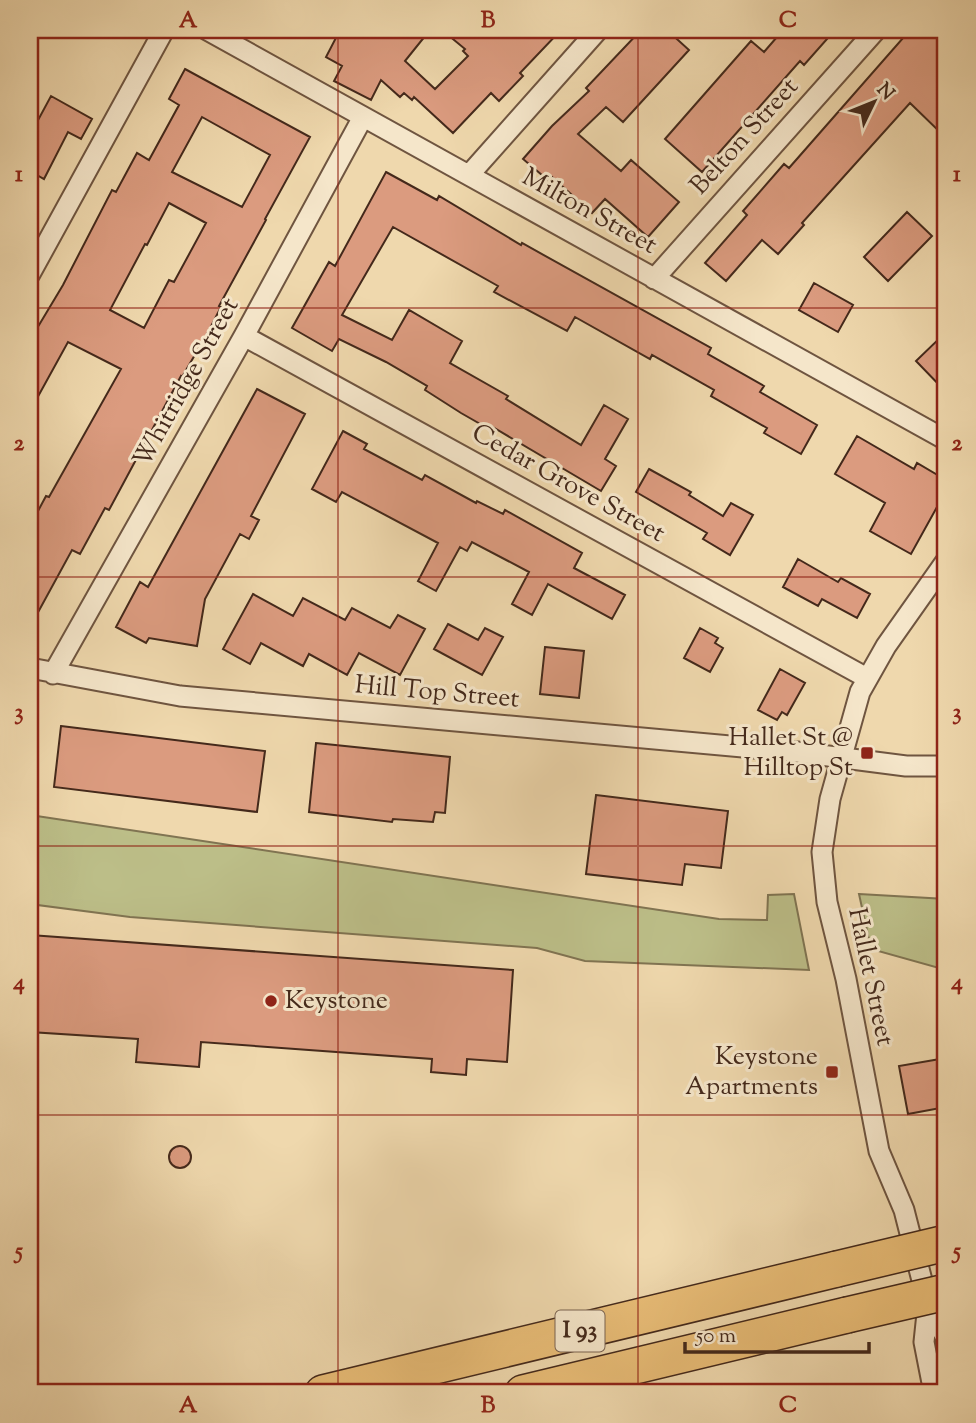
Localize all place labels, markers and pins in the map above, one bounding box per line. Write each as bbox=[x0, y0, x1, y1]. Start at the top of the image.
place label: Hallet St @ Hilltop St bbox=[729, 720, 853, 787]
marker: Hallet St @ Hilltop St bbox=[859, 745, 875, 761]
place label: Keystone bbox=[285, 983, 388, 1020]
marker: Keystone bbox=[263, 993, 279, 1009]
place label: Keystone Apartments bbox=[685, 1039, 818, 1106]
marker: Keystone Apartments bbox=[824, 1064, 840, 1080]

